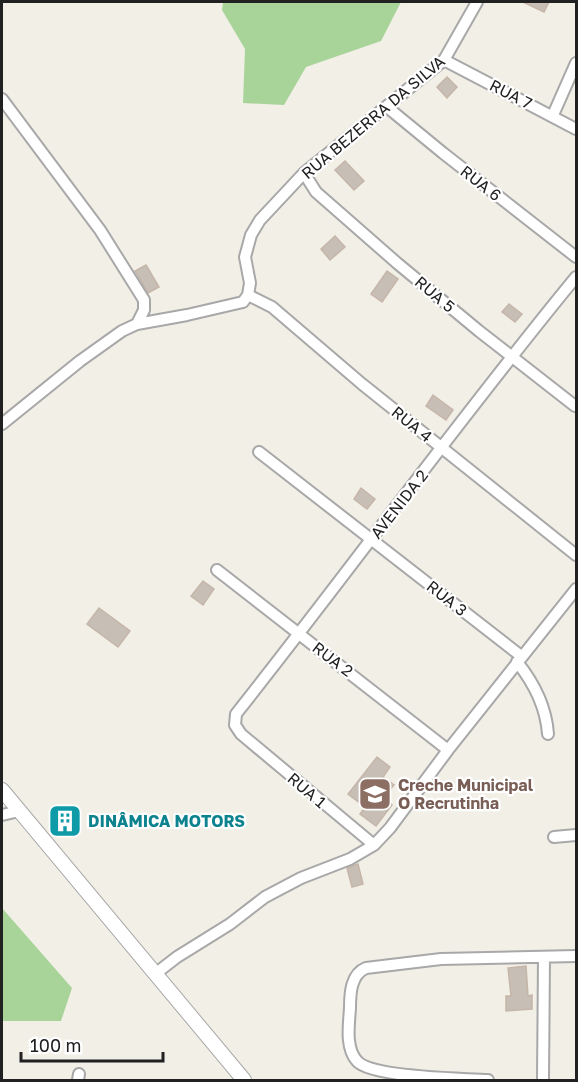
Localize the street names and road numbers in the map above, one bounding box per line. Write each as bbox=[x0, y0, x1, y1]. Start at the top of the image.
street label: RUA BEZERRA DA SILVA bbox=[297, 51, 449, 183]
street label: RUA 7 bbox=[486, 75, 536, 113]
street label: RUA 6 bbox=[457, 161, 505, 205]
street label: RUA 5 bbox=[411, 272, 459, 316]
street label: RUA 4 bbox=[388, 402, 436, 446]
street label: AVENIDA 2 bbox=[366, 466, 432, 542]
street label: RUA 3 bbox=[423, 576, 471, 620]
street label: RUA 2 bbox=[309, 637, 357, 681]
street label: RUA 1 bbox=[284, 768, 331, 812]

